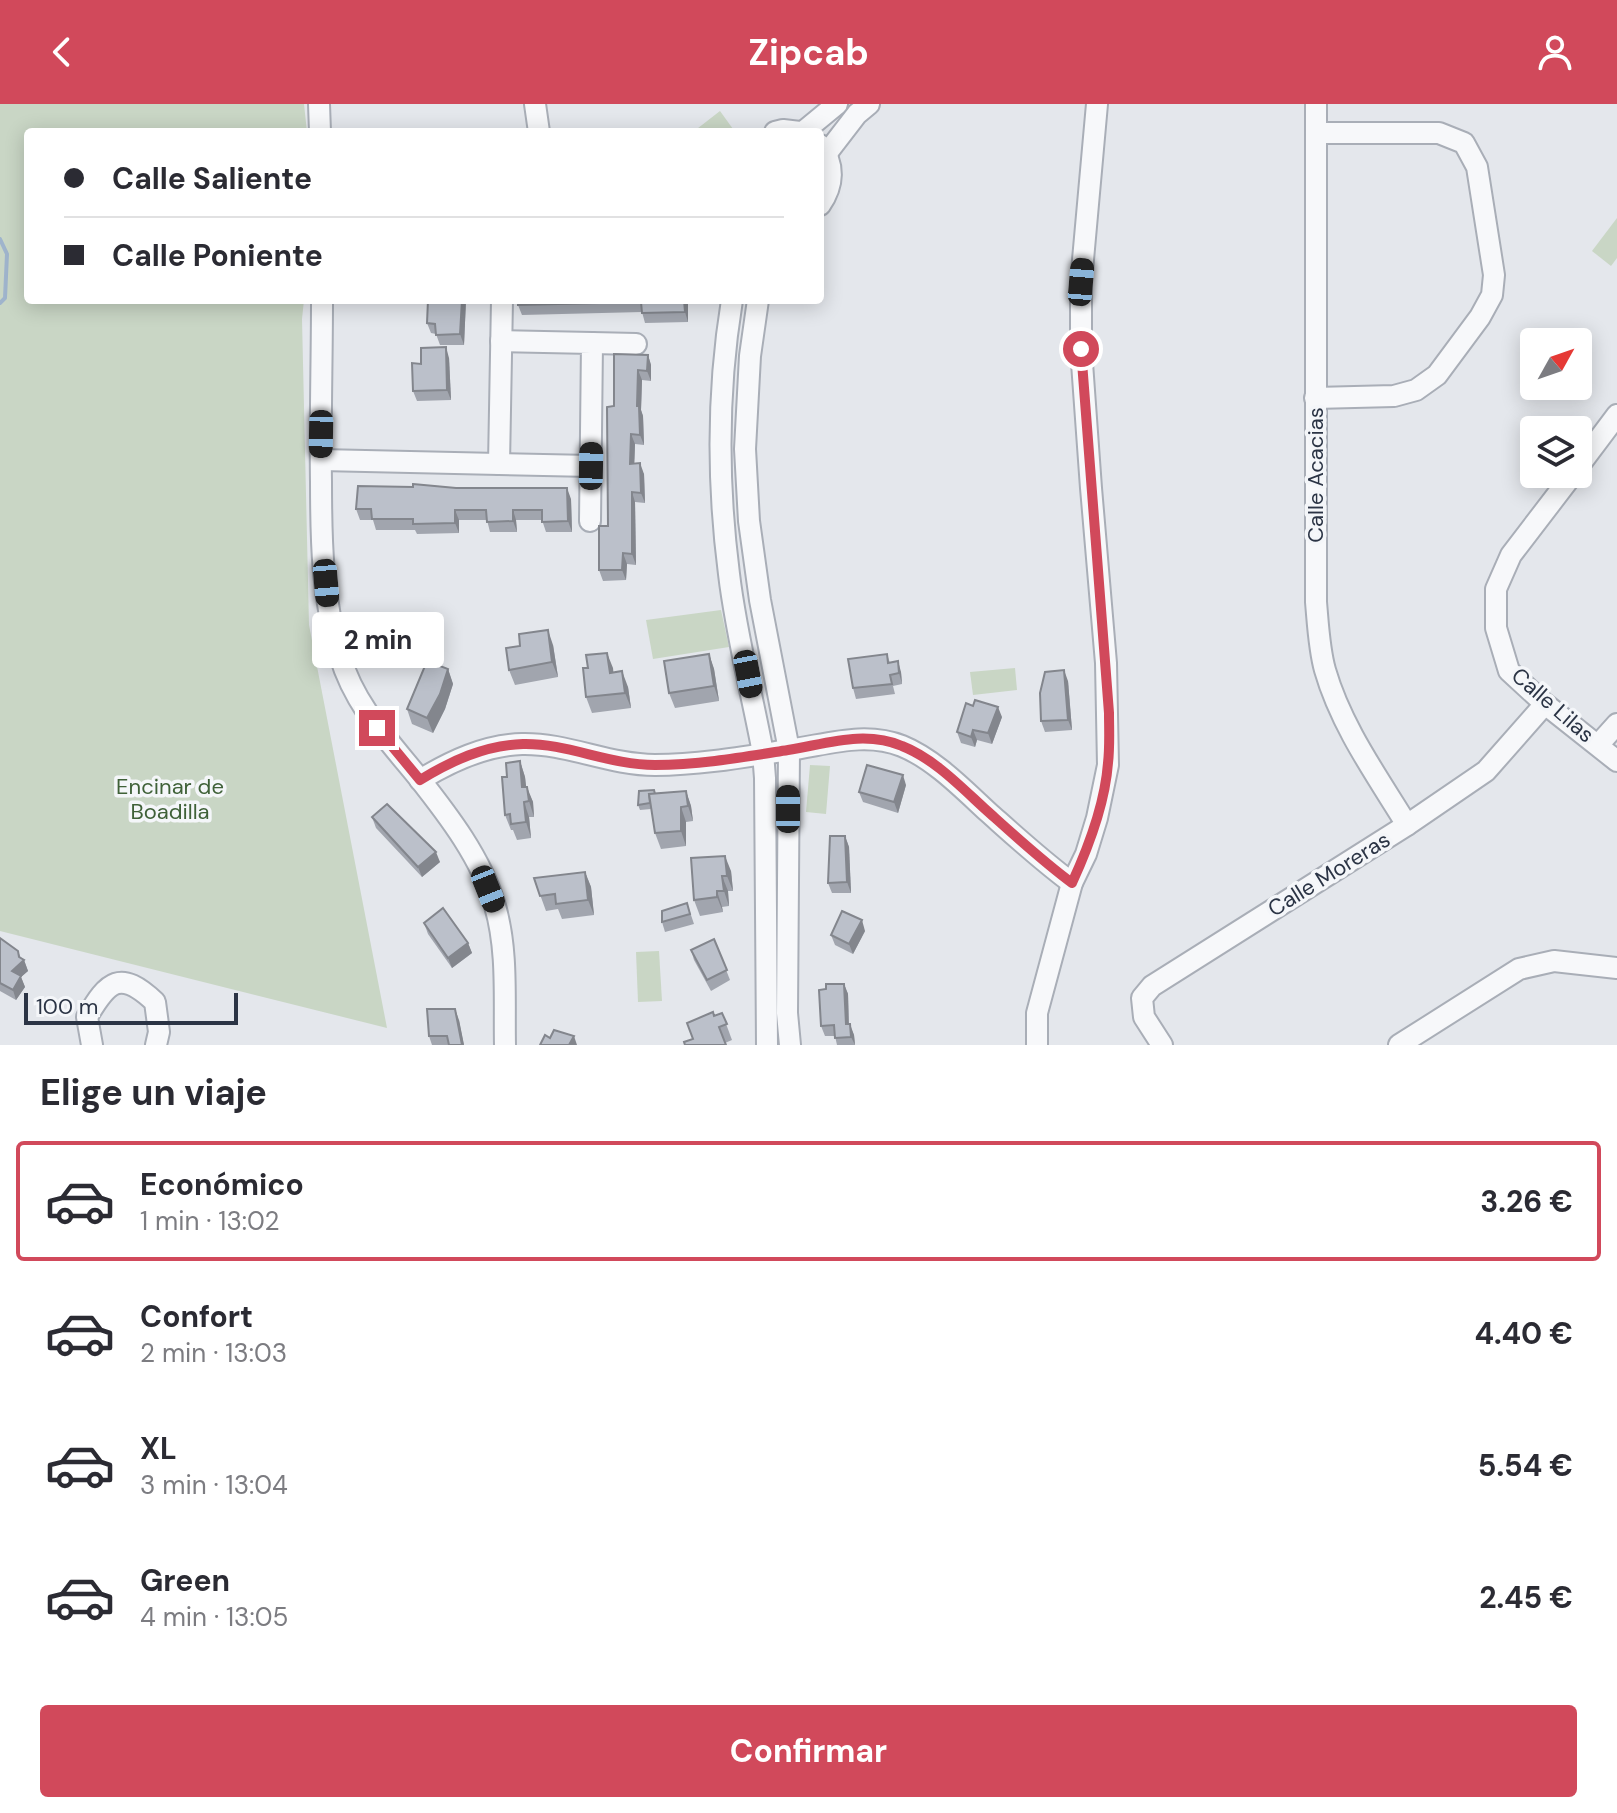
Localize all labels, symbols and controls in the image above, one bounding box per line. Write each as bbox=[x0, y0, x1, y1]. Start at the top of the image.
text: Zipcab bbox=[748, 29, 869, 76]
icon: back bbox=[40, 30, 84, 74]
icon: person bbox=[1533, 30, 1577, 74]
text: Calle Saliente bbox=[112, 159, 312, 198]
text: Calle Poniente bbox=[112, 236, 323, 275]
car bbox=[1067, 257, 1095, 307]
north arrow bbox=[1520, 328, 1592, 400]
map controls bbox=[1520, 328, 1592, 488]
route start bbox=[1063, 331, 1099, 367]
street label: Calle Acacias bbox=[1301, 407, 1330, 543]
car bbox=[309, 410, 333, 458]
button: layers bbox=[1520, 416, 1592, 488]
car bbox=[579, 442, 603, 490]
car bbox=[312, 558, 340, 608]
callout: 2 min bbox=[311, 612, 443, 668]
text: 2 min bbox=[344, 623, 412, 657]
car bbox=[732, 648, 764, 700]
street label: Calle Lilas bbox=[1505, 661, 1601, 749]
route end bbox=[359, 710, 395, 746]
park label: Encinar de Boadilla bbox=[116, 772, 224, 826]
car bbox=[776, 785, 800, 833]
street label: Calle Moreras bbox=[1262, 825, 1396, 923]
car bbox=[468, 862, 508, 916]
scale bar bbox=[24, 989, 238, 1025]
text: 100 m bbox=[36, 992, 98, 1021]
text: Elige un viaje bbox=[40, 1069, 267, 1116]
icon: car bbox=[44, 1165, 116, 1237]
text: Económico bbox=[140, 1165, 304, 1204]
text: 3.26 € bbox=[1480, 1182, 1573, 1221]
text: 1 min · 13:02 bbox=[140, 1204, 280, 1238]
icon: car bbox=[44, 1297, 116, 1369]
text: Confort bbox=[140, 1297, 253, 1336]
text: 4.40 € bbox=[1475, 1314, 1573, 1353]
text: 2 min · 13:03 bbox=[140, 1336, 287, 1370]
icon: car bbox=[44, 1429, 116, 1501]
text: XL bbox=[140, 1429, 177, 1468]
text: 5.54 € bbox=[1478, 1446, 1573, 1485]
text: 3 min · 13:04 bbox=[140, 1468, 288, 1502]
icon: car bbox=[44, 1561, 116, 1633]
text: Green bbox=[140, 1561, 230, 1600]
text: 2.45 € bbox=[1479, 1578, 1573, 1617]
text: 4 min · 13:05 bbox=[140, 1600, 288, 1634]
button: Confirmar bbox=[40, 1705, 1577, 1797]

